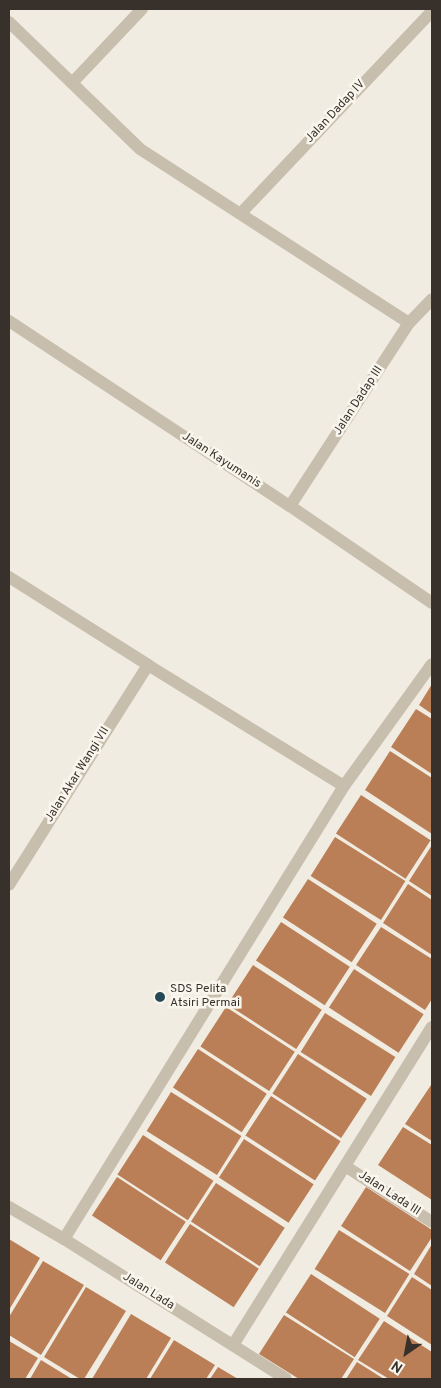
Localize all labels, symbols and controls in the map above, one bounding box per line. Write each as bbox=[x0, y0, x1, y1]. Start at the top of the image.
street label: Jalan Dadap IV bbox=[303, 78, 369, 146]
street label: Jalan Dadap III bbox=[331, 364, 387, 438]
street label: Jalan Kayumanis bbox=[179, 430, 263, 492]
street label: Jalan Akar Wangi VII bbox=[43, 724, 113, 826]
place label: SDS Pelita Atsiri Permai bbox=[170, 983, 240, 1011]
marker: SDS Pelita Atsiri Permai bbox=[154, 991, 166, 1003]
street label: Jalan Lada III bbox=[355, 1169, 423, 1219]
street label: Jalan Lada bbox=[119, 1270, 177, 1314]
north arrow bbox=[381, 1328, 431, 1378]
text: N bbox=[389, 1356, 406, 1376]

